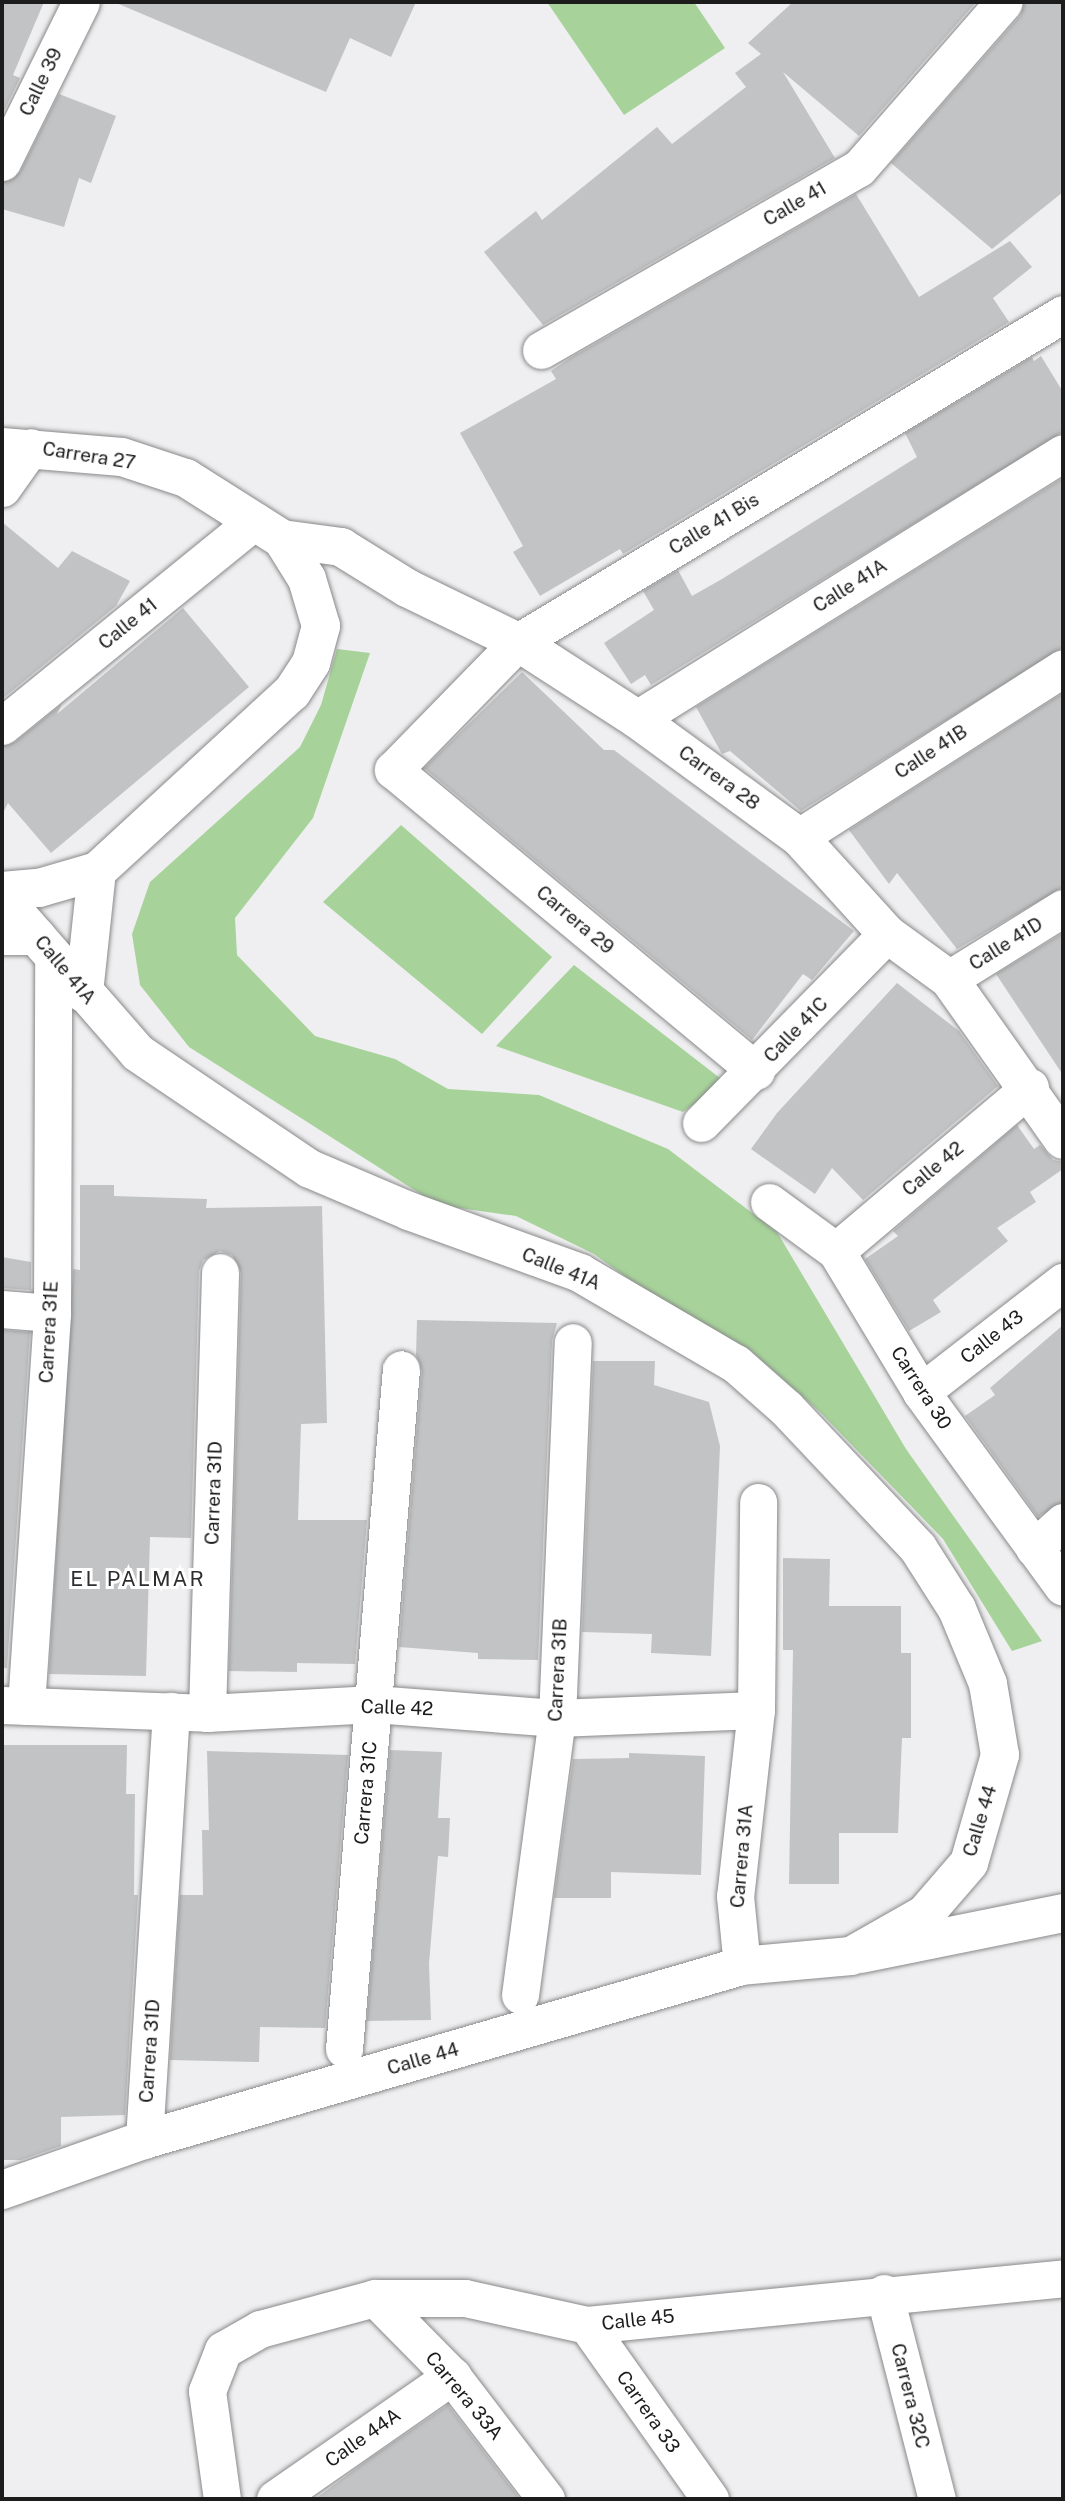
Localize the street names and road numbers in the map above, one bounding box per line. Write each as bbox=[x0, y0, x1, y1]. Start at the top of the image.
street label: Calle 39 bbox=[15, 44, 67, 120]
street label: Calle 41 bbox=[759, 177, 831, 231]
street label: Carrera 27 bbox=[41, 437, 137, 475]
street label: Calle 41 Bis bbox=[665, 488, 763, 560]
street label: Calle 41A bbox=[809, 554, 891, 618]
street label: Calle 41 bbox=[94, 593, 162, 655]
street label: Calle 41B bbox=[890, 720, 972, 784]
street label: Carrera 28 bbox=[674, 741, 764, 815]
street label: Carrera 29 bbox=[532, 881, 618, 959]
street label: Calle 41D bbox=[965, 912, 1047, 976]
street label: Calle 41A bbox=[30, 931, 100, 1009]
street label: Calle 41C bbox=[759, 992, 833, 1068]
street label: Calle 42 bbox=[898, 1137, 968, 1201]
street label: Calle 41A bbox=[518, 1243, 604, 1295]
street label: Carrera 31E bbox=[35, 1280, 63, 1384]
street label: Calle 43 bbox=[956, 1305, 1028, 1369]
street label: Carrera 30 bbox=[886, 1342, 956, 1434]
street label: Carrera 31D bbox=[201, 1441, 227, 1545]
street label: Carrera 31B bbox=[544, 1618, 572, 1722]
street label: Calle 42 bbox=[360, 1695, 434, 1721]
street label: Carrera 31C bbox=[350, 1740, 382, 1846]
street label: Calle 44 bbox=[958, 1783, 1002, 1859]
street label: Carrera 31A bbox=[726, 1803, 758, 1909]
street label: Carrera 31D bbox=[135, 1998, 165, 2104]
street label: Calle 44 bbox=[385, 2038, 461, 2080]
street label: Calle 45 bbox=[600, 2305, 676, 2335]
street label: Carrera 32C bbox=[886, 2341, 934, 2451]
street label: Carrera 33A bbox=[420, 2347, 508, 2445]
street label: Carrera 33 bbox=[611, 2367, 685, 2457]
street label: Calle 44A bbox=[321, 2404, 405, 2472]

